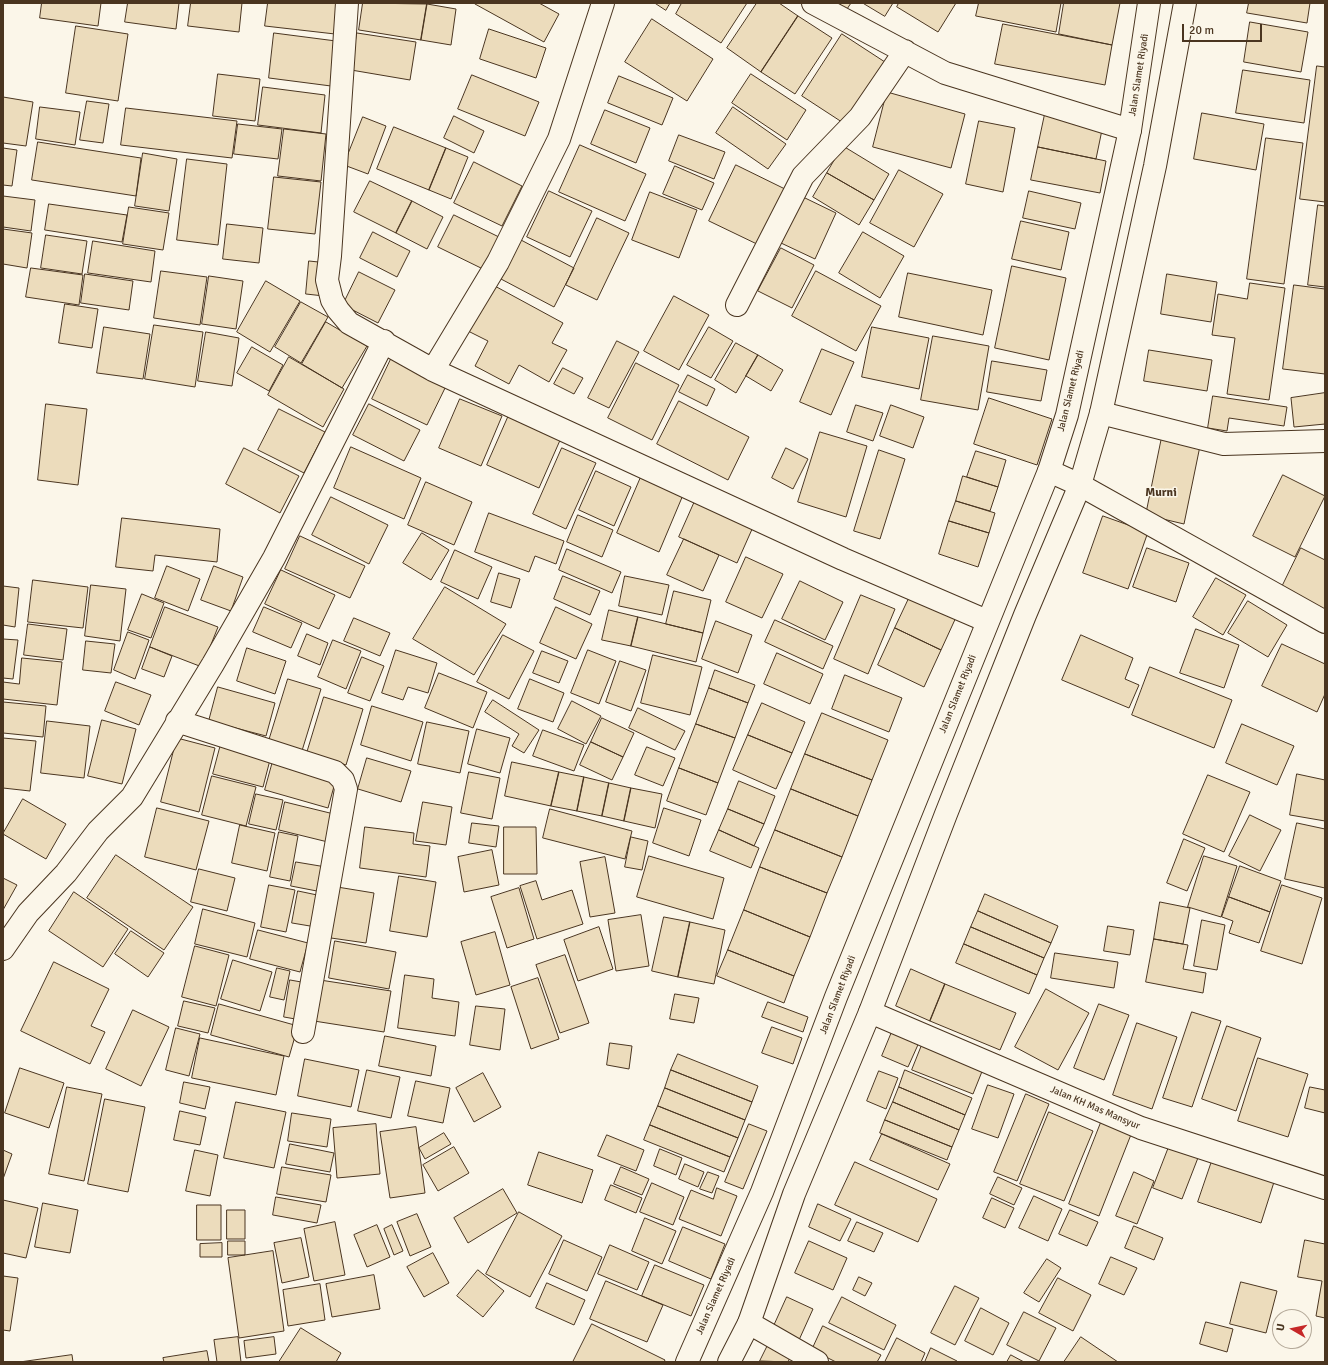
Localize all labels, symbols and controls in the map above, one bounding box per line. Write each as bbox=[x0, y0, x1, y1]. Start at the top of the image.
scale bar bbox=[1184, 16, 1264, 42]
text: 20 m bbox=[1189, 23, 1214, 38]
street label: Jalan Slamet Riyadi bbox=[1127, 33, 1151, 117]
street label: Jalan Slamet Riyadi bbox=[1055, 349, 1087, 433]
district label: Murni bbox=[1145, 486, 1177, 500]
street label: Jalan Slamet Riyadi bbox=[937, 653, 979, 735]
street label: Jalan Slamet Riyadi bbox=[817, 954, 859, 1036]
street label: Jalan KH Mas Mansyur bbox=[1048, 1084, 1142, 1132]
street label: Jalan Slamet Riyadi bbox=[694, 1255, 738, 1337]
north arrow bbox=[1272, 1309, 1312, 1349]
text: U bbox=[1274, 1323, 1288, 1332]

